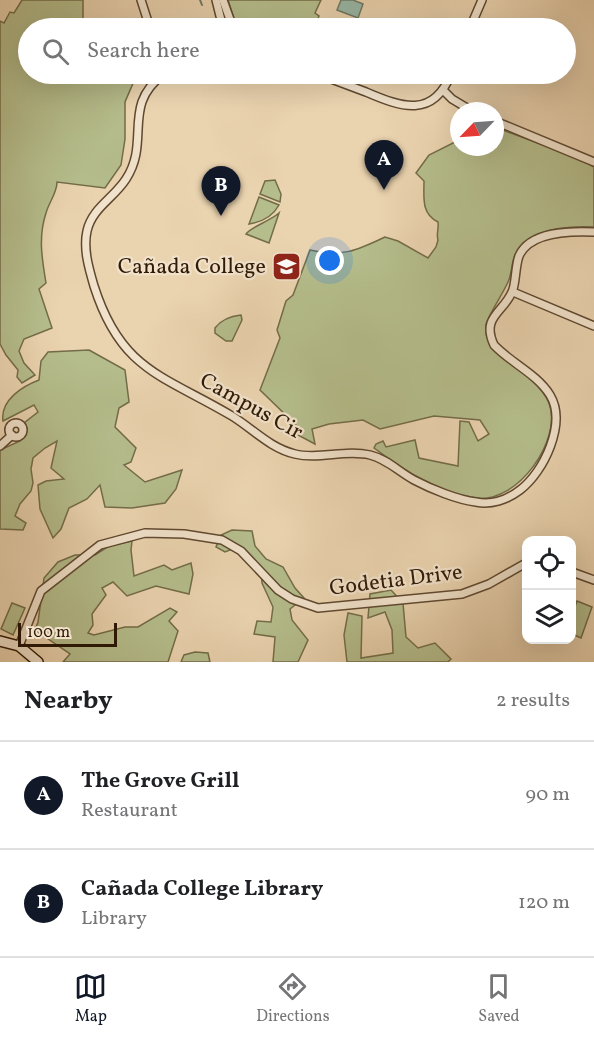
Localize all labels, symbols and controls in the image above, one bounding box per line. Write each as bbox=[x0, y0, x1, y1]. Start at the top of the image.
search box bbox=[18, 18, 576, 84]
icon: search bbox=[39, 35, 72, 68]
text: Search here bbox=[87, 36, 200, 67]
north arrow bbox=[450, 102, 504, 156]
pin: A bbox=[364, 140, 404, 190]
pin: B bbox=[202, 166, 240, 216]
your location bbox=[315, 246, 344, 275]
school or university icon: Cañada College bbox=[271, 251, 303, 283]
place label: Cañada College bbox=[118, 252, 266, 283]
street label: Campus Cir bbox=[194, 366, 308, 448]
map controls bbox=[522, 536, 576, 644]
button: locate bbox=[522, 536, 576, 590]
street label: Godetia Drive bbox=[328, 557, 464, 605]
button: layers bbox=[522, 590, 576, 644]
scale bar bbox=[18, 620, 117, 648]
text: 100 m bbox=[27, 622, 70, 644]
text: Nearby bbox=[24, 683, 113, 719]
text: 2 results bbox=[496, 687, 570, 715]
text: The Grove Grill bbox=[81, 766, 239, 797]
text: A bbox=[36, 781, 51, 809]
text: 90 m bbox=[526, 781, 570, 809]
text: Restaurant bbox=[81, 797, 178, 825]
text: Cañada College Library bbox=[81, 874, 323, 905]
text: B bbox=[37, 889, 50, 917]
text: 120 m bbox=[518, 889, 570, 917]
text: Library bbox=[81, 905, 147, 933]
tab: Map bbox=[74, 970, 107, 1028]
tab: Directions bbox=[256, 970, 330, 1028]
tab: Saved bbox=[478, 970, 520, 1028]

